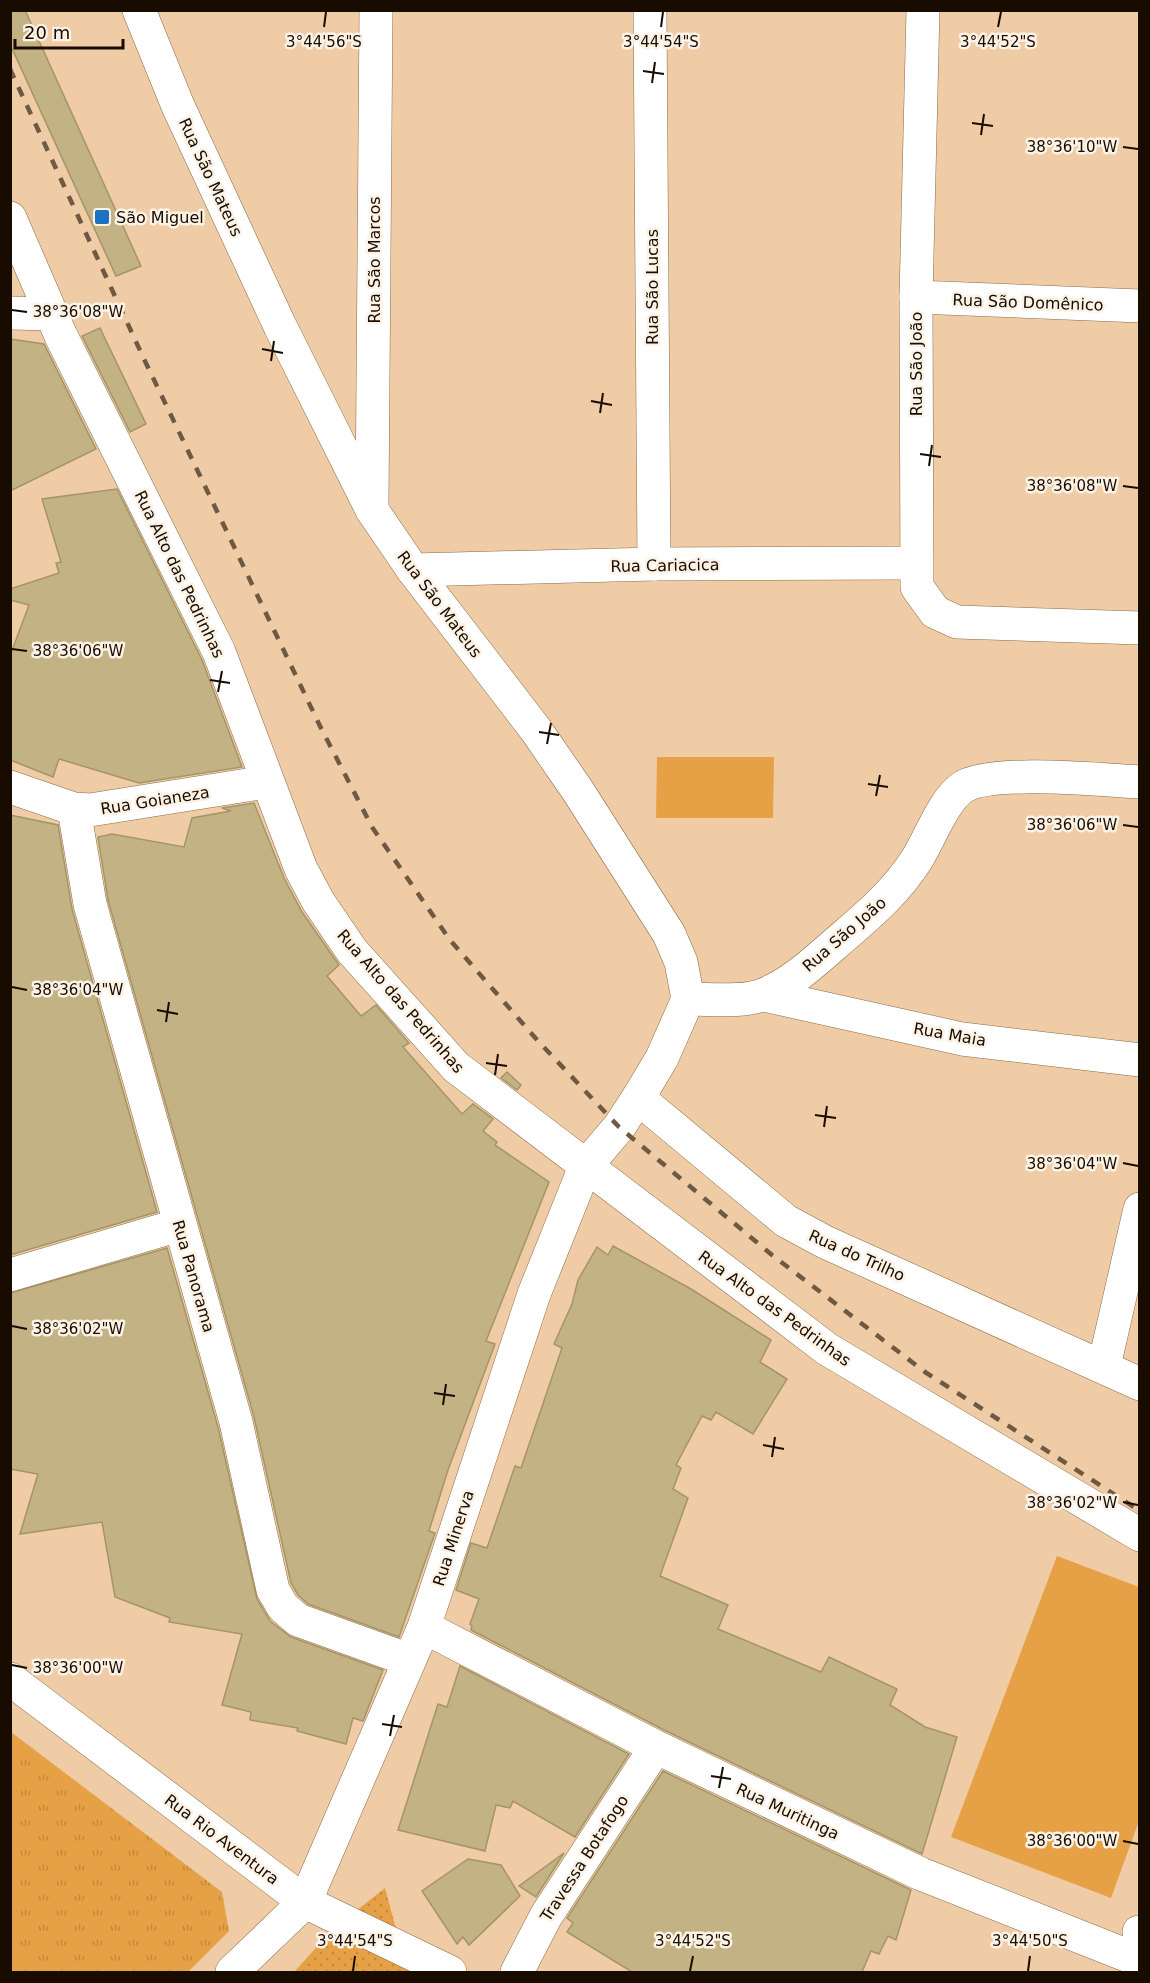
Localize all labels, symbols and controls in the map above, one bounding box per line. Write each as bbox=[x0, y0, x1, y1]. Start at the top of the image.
scale bar bbox=[15, 12, 123, 50]
text: 20 m bbox=[24, 22, 70, 43]
text: 3°44'56"S bbox=[286, 33, 362, 51]
text: 3°44'54"S bbox=[623, 33, 699, 51]
text: 3°44'52"S bbox=[960, 33, 1036, 51]
street label: Rua São Mateus bbox=[175, 115, 246, 239]
text: 38°36'10"W bbox=[1027, 138, 1117, 156]
street label: Rua São Marcos bbox=[365, 196, 384, 324]
marker: São Miguel bbox=[93, 208, 111, 226]
place label: São Miguel bbox=[116, 208, 204, 227]
street label: Rua São Lucas bbox=[643, 229, 662, 345]
street label: Rua São Domênico bbox=[952, 290, 1104, 315]
text: 38°36'08"W bbox=[33, 303, 123, 321]
street label: Rua São João bbox=[907, 312, 926, 416]
text: 38°36'08"W bbox=[1027, 477, 1117, 495]
street label: Rua Alto das Pedrinhas bbox=[131, 487, 228, 661]
street label: Rua São Mateus bbox=[393, 547, 486, 661]
street label: Rua Cariacica bbox=[610, 555, 720, 576]
text: 38°36'06"W bbox=[33, 642, 123, 660]
street label: Rua Goianeza bbox=[99, 783, 211, 818]
text: 38°36'06"W bbox=[1027, 816, 1117, 834]
street label: Rua São João bbox=[799, 893, 890, 976]
street label: Rua Alto das Pedrinhas bbox=[333, 926, 468, 1077]
text: 38°36'04"W bbox=[33, 981, 123, 999]
street label: Rua Maia bbox=[912, 1019, 988, 1050]
text: 38°36'04"W bbox=[1027, 1155, 1117, 1173]
street label: Rua Panorama bbox=[168, 1218, 219, 1334]
street label: Rua do Trilho bbox=[806, 1226, 908, 1285]
street label: Rua Alto das Pedrinhas bbox=[695, 1247, 855, 1370]
text: 38°36'02"W bbox=[33, 1320, 123, 1338]
street label: Rua Minerva bbox=[429, 1488, 478, 1588]
text: 38°36'02"W bbox=[1027, 1494, 1117, 1512]
text: 38°36'00"W bbox=[33, 1659, 123, 1677]
street label: Rua Muritinga bbox=[733, 1779, 842, 1844]
street label: Rua Rio Aventura bbox=[161, 1790, 283, 1889]
street label: Travessa Botafogo bbox=[536, 1792, 632, 1926]
text: 38°36'00"W bbox=[1027, 1832, 1117, 1850]
text: 3°44'54"S bbox=[317, 1932, 393, 1950]
text: 3°44'52"S bbox=[655, 1932, 731, 1950]
text: 3°44'50"S bbox=[992, 1932, 1068, 1950]

